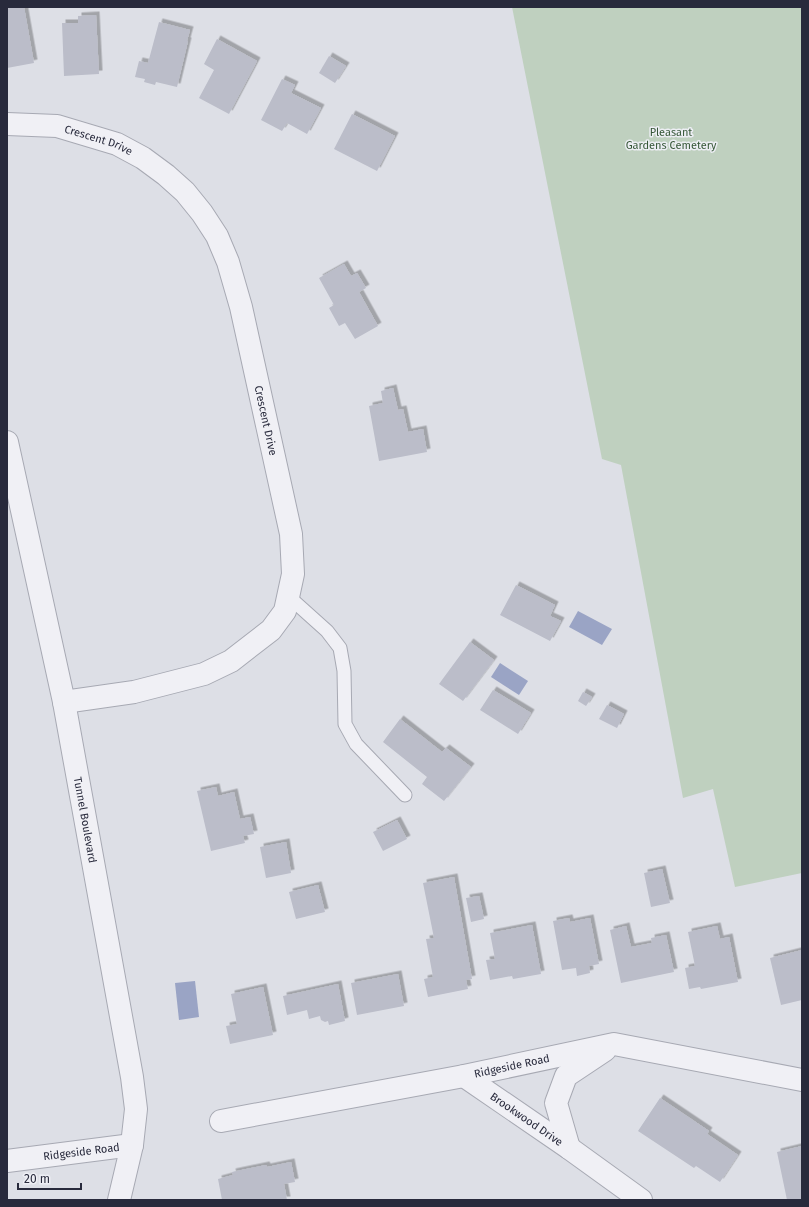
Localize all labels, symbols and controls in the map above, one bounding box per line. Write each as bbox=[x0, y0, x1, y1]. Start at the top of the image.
street label: Crescent Drive bbox=[63, 123, 135, 158]
park label: Pleasant Gardens Cemetery bbox=[626, 126, 717, 152]
street label: Crescent Drive bbox=[251, 384, 280, 457]
street label: Tunnel Boulevard bbox=[71, 776, 99, 864]
street label: Ridgeside Road bbox=[473, 1052, 551, 1081]
street label: Brookwood Drive bbox=[488, 1090, 565, 1149]
street label: Ridgeside Road bbox=[42, 1141, 120, 1163]
scale bar bbox=[18, 1165, 81, 1191]
text: 20 m bbox=[24, 1172, 50, 1186]

